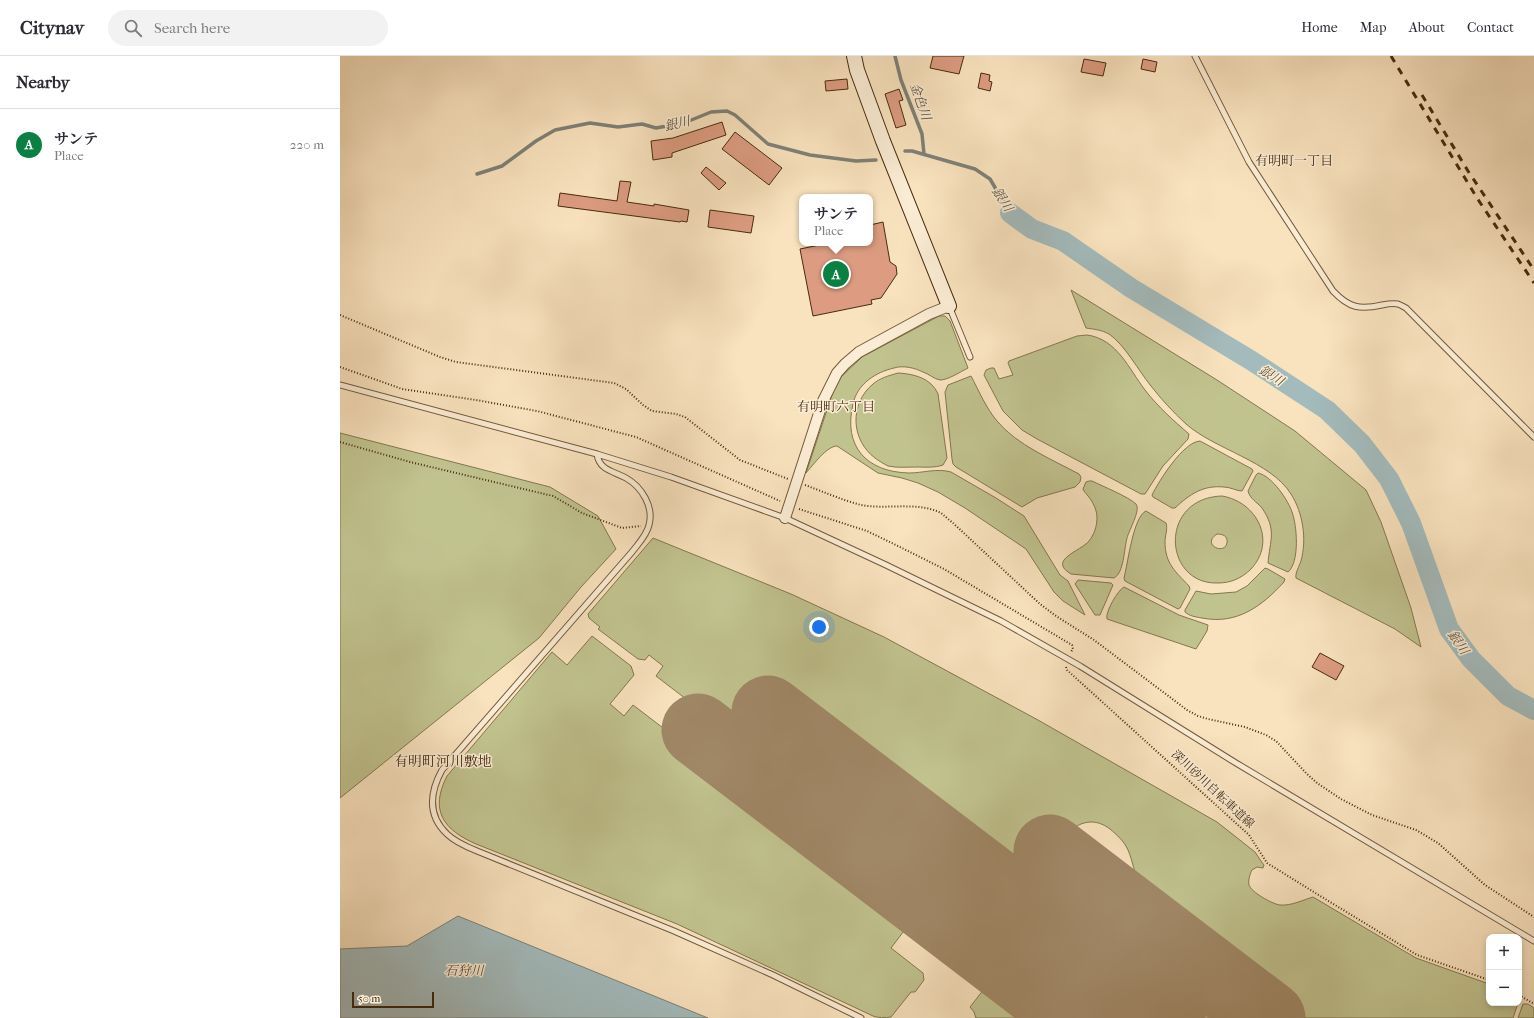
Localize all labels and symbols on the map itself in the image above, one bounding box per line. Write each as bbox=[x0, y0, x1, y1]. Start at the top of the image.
water label: 金色川 bbox=[907, 80, 935, 124]
water label: 銀川 bbox=[663, 113, 693, 134]
district label: 有明町一丁目 bbox=[1255, 153, 1333, 168]
water label: 銀川 bbox=[989, 184, 1017, 216]
pin: A bbox=[823, 259, 849, 289]
water label: 銀川 bbox=[1257, 362, 1288, 390]
district label: 有明町六丁目 bbox=[797, 399, 875, 414]
your location bbox=[809, 617, 829, 637]
water label: 銀川 bbox=[1445, 627, 1473, 659]
street label: 深川砂川自転車道線 bbox=[1169, 747, 1257, 831]
district label: 有明町河川敷地 bbox=[394, 753, 492, 770]
water label: 石狩川 bbox=[444, 963, 485, 978]
scale bar bbox=[352, 990, 434, 1009]

